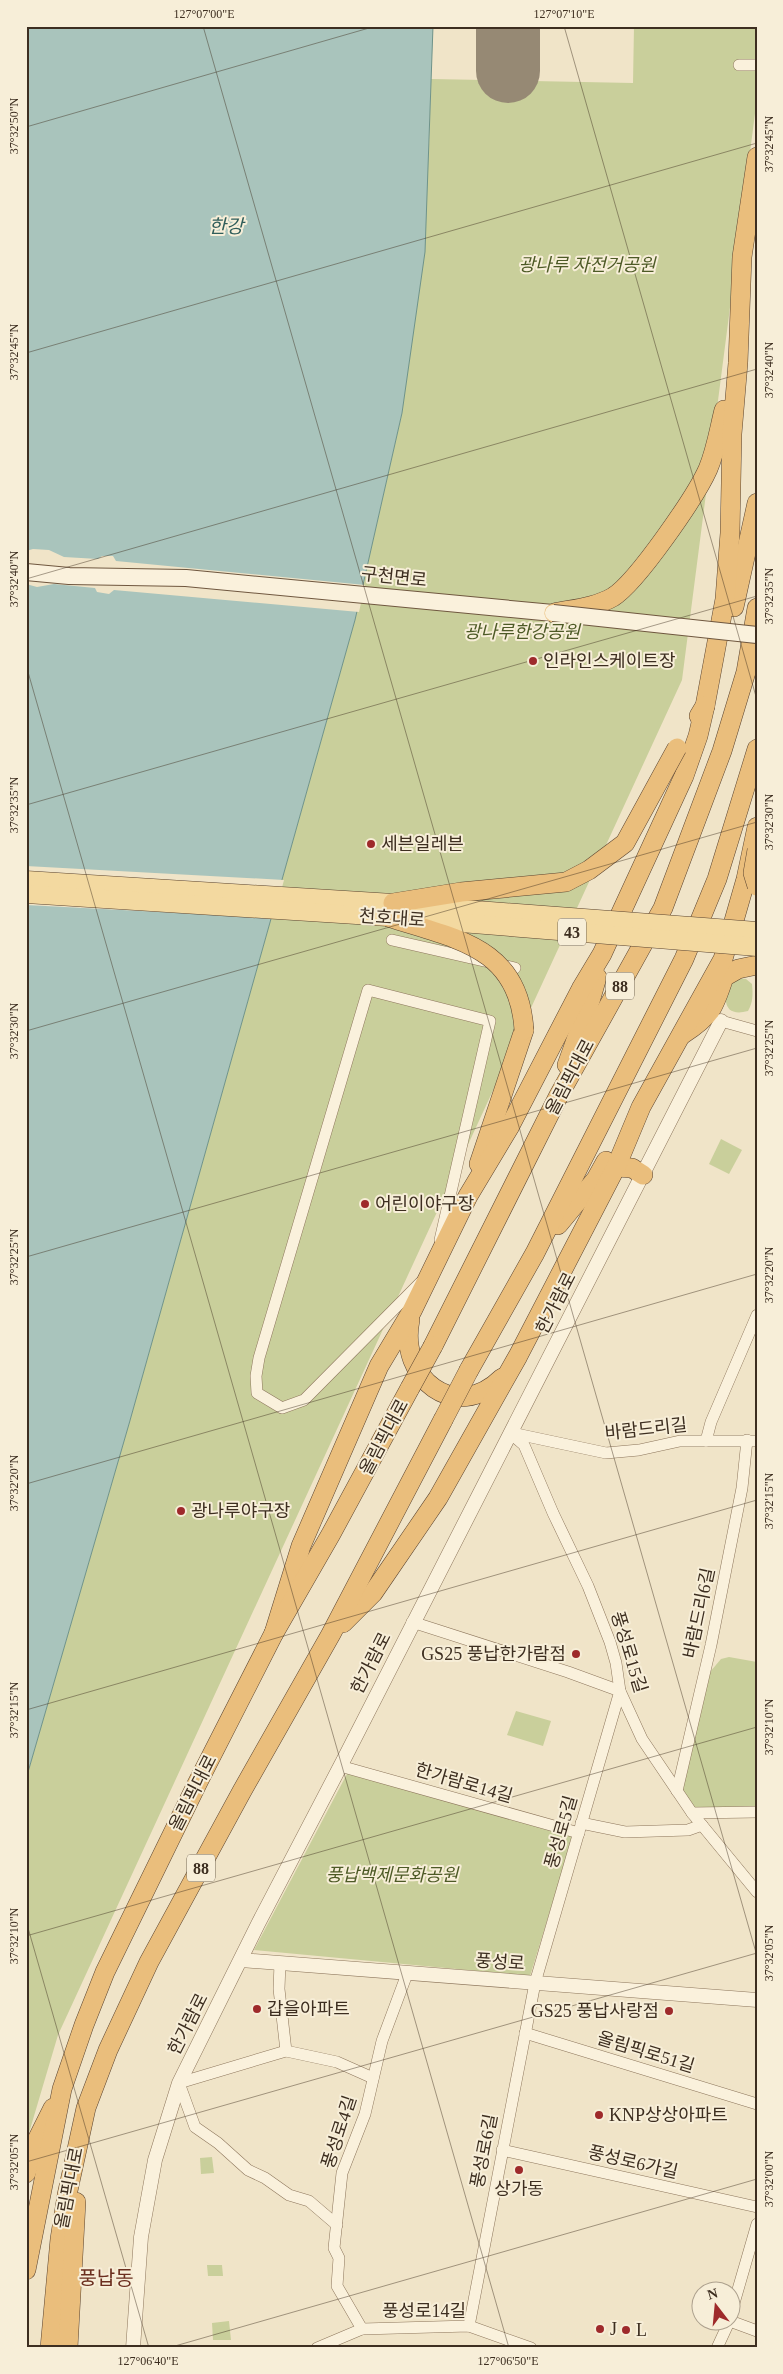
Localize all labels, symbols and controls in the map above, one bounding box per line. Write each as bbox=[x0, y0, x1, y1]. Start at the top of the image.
text: 127°07'00"E bbox=[173, 7, 235, 21]
text: 127°07'10"E bbox=[533, 7, 595, 21]
text: 37°32'50"N bbox=[7, 97, 21, 154]
text: 37°32'45"N bbox=[762, 115, 776, 172]
water label: 한강 bbox=[209, 216, 246, 237]
park label: 광나루 자전거공원 bbox=[519, 255, 657, 275]
text: 37°32'45"N bbox=[7, 323, 21, 380]
text: 37°32'40"N bbox=[762, 341, 776, 398]
text: 37°32'40"N bbox=[7, 550, 21, 607]
street label: 구천면로 bbox=[360, 564, 428, 590]
text: 37°32'35"N bbox=[762, 567, 776, 624]
park label: 광나루한강공원 bbox=[464, 622, 581, 642]
place label: 인라인스케이트장 bbox=[543, 651, 675, 671]
marker: 인라인스케이트장 bbox=[527, 655, 539, 667]
text: 37°32'35"N bbox=[7, 776, 21, 833]
text: 37°32'30"N bbox=[762, 793, 776, 850]
place label: 세븐일레븐 bbox=[381, 834, 464, 854]
marker: 세븐일레븐 bbox=[365, 838, 377, 850]
street label: 천호대로 bbox=[358, 906, 426, 930]
road number: 43 bbox=[558, 919, 586, 946]
road number: 88 bbox=[606, 972, 634, 999]
text: 37°32'30"N bbox=[7, 1002, 21, 1059]
text: 37°32'25"N bbox=[762, 1019, 776, 1076]
street label: 올림픽대로 bbox=[542, 1036, 598, 1118]
place label: 어린이야구장 bbox=[375, 1194, 474, 1214]
marker: 어린이야구장 bbox=[359, 1198, 371, 1210]
text: 37°32'25"N bbox=[7, 1228, 21, 1285]
text: 37°32'20"N bbox=[762, 1246, 776, 1303]
street label: 한가람로 bbox=[532, 1269, 580, 1337]
street label: 올림픽대로 bbox=[356, 1396, 412, 1478]
street label: 바람드리길 bbox=[604, 1415, 688, 1443]
text: 37°32'20"N bbox=[7, 1454, 21, 1511]
text: 37°32'15"N bbox=[762, 1472, 776, 1529]
place label: 광나루야구장 bbox=[191, 1501, 290, 1521]
marker: 광나루야구장 bbox=[175, 1505, 187, 1517]
street label: 바람드리6길 bbox=[680, 1566, 718, 1660]
street label: 풍성로15길 bbox=[607, 1609, 651, 1695]
street label: 한가람로 bbox=[347, 1629, 395, 1697]
place label: GS25 풍납한가람점 bbox=[421, 1644, 566, 1664]
marker: GS25 풍납한가람점 bbox=[570, 1648, 582, 1660]
text: 37°32'15"N bbox=[7, 1681, 21, 1738]
text: 37°32'10"N bbox=[762, 1698, 776, 1755]
street label: 올림픽대로 bbox=[165, 1752, 221, 1834]
street label: 한가람로14길 bbox=[413, 1759, 515, 1807]
street label: 풍성로5길 bbox=[541, 1793, 581, 1871]
road number: 88 bbox=[187, 1855, 215, 1882]
park label: 풍납백제문화공원 bbox=[326, 1865, 460, 1885]
text: 37°32'10"N bbox=[7, 1907, 21, 1964]
text: 37°32'05"N bbox=[762, 1924, 776, 1981]
street label: 풍성로 bbox=[475, 1950, 525, 1974]
street label: 한가람로 bbox=[164, 1990, 212, 2058]
place label: 갑을아파트 bbox=[267, 1999, 350, 2019]
place label: GS25 풍납사랑점 bbox=[531, 2001, 659, 2021]
marker: 갑을아파트 bbox=[251, 2003, 263, 2015]
marker: GS25 풍납사랑점 bbox=[663, 2005, 675, 2017]
street label: 올림픽로51길 bbox=[595, 2028, 697, 2076]
street label: 풍성로4길 bbox=[318, 2093, 360, 2171]
place label: KNP상상아파트 bbox=[609, 2105, 728, 2125]
marker: KNP상상아파트 bbox=[593, 2109, 605, 2121]
street label: 풍성로6길 bbox=[467, 2112, 501, 2190]
text: 37°32'05"N bbox=[7, 2133, 21, 2190]
street label: 풍성로6가길 bbox=[586, 2142, 680, 2182]
street label: 올림픽대로 bbox=[51, 2145, 87, 2231]
text: 37°32'00"N bbox=[762, 2150, 776, 2207]
marker: 상가동 bbox=[513, 2164, 525, 2176]
place label: 상가동 bbox=[494, 2179, 544, 2199]
district label: 풍납동 bbox=[78, 2267, 134, 2289]
north arrow bbox=[690, 2282, 740, 2332]
text: N bbox=[706, 2285, 719, 2303]
street label: 풍성로14길 bbox=[382, 2301, 466, 2321]
place label: J bbox=[610, 2319, 617, 2339]
place label: L bbox=[636, 2320, 647, 2340]
marker: J bbox=[594, 2323, 606, 2335]
marker: L bbox=[620, 2324, 632, 2336]
text: 127°06'40"E bbox=[117, 2354, 179, 2368]
text: 127°06'50"E bbox=[477, 2354, 539, 2368]

